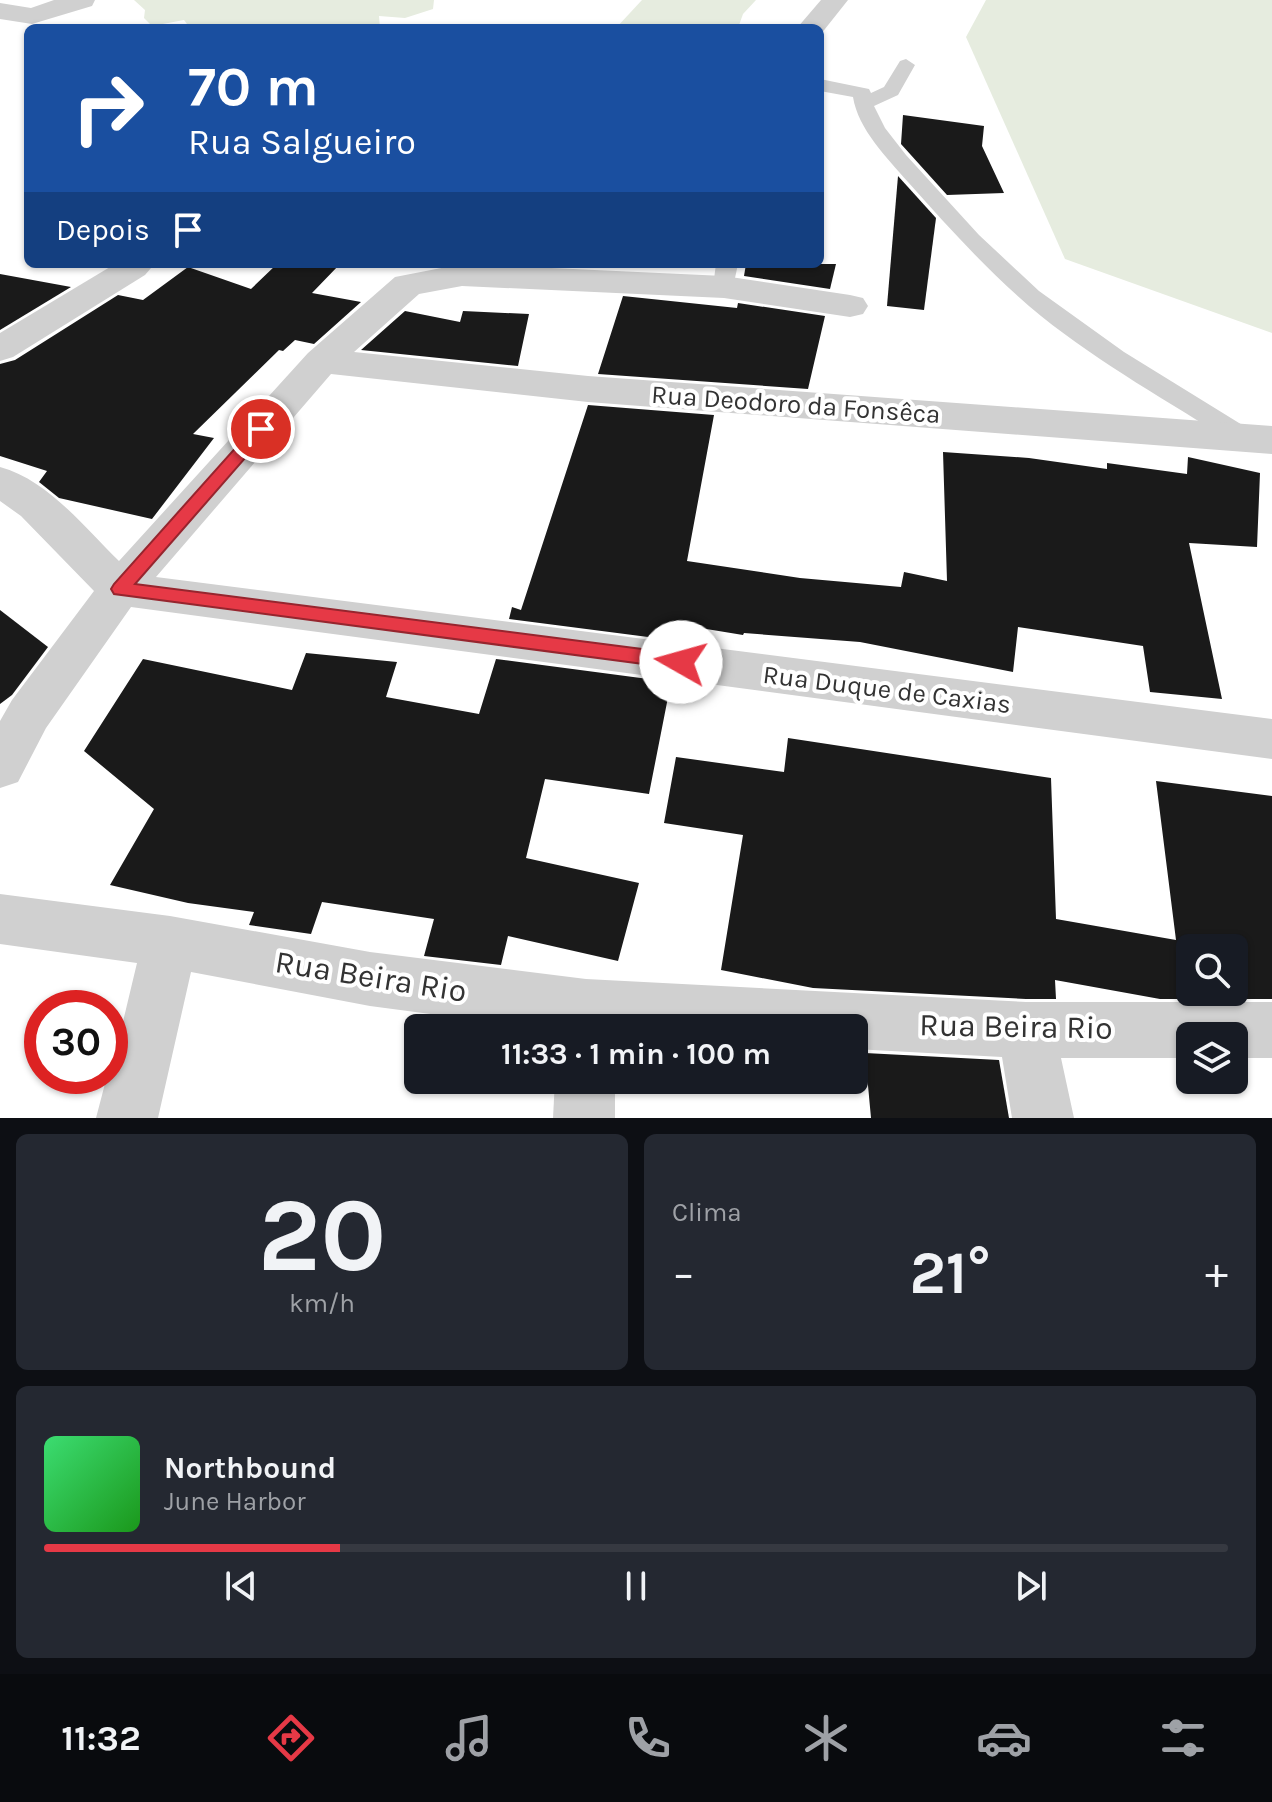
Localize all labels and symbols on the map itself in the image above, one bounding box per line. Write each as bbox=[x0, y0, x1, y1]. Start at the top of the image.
street label: Rua Deodoro da Fonsêca bbox=[650, 379, 942, 430]
pin bbox=[227, 395, 295, 463]
position arrow bbox=[639, 620, 723, 704]
street label: Rua Duque de Caxias bbox=[761, 659, 1013, 720]
street label: Rua Beira Rio bbox=[272, 943, 469, 1010]
speed limit sign: 30 bbox=[24, 990, 128, 1094]
street label: Rua Beira Rio bbox=[919, 1006, 1113, 1047]

